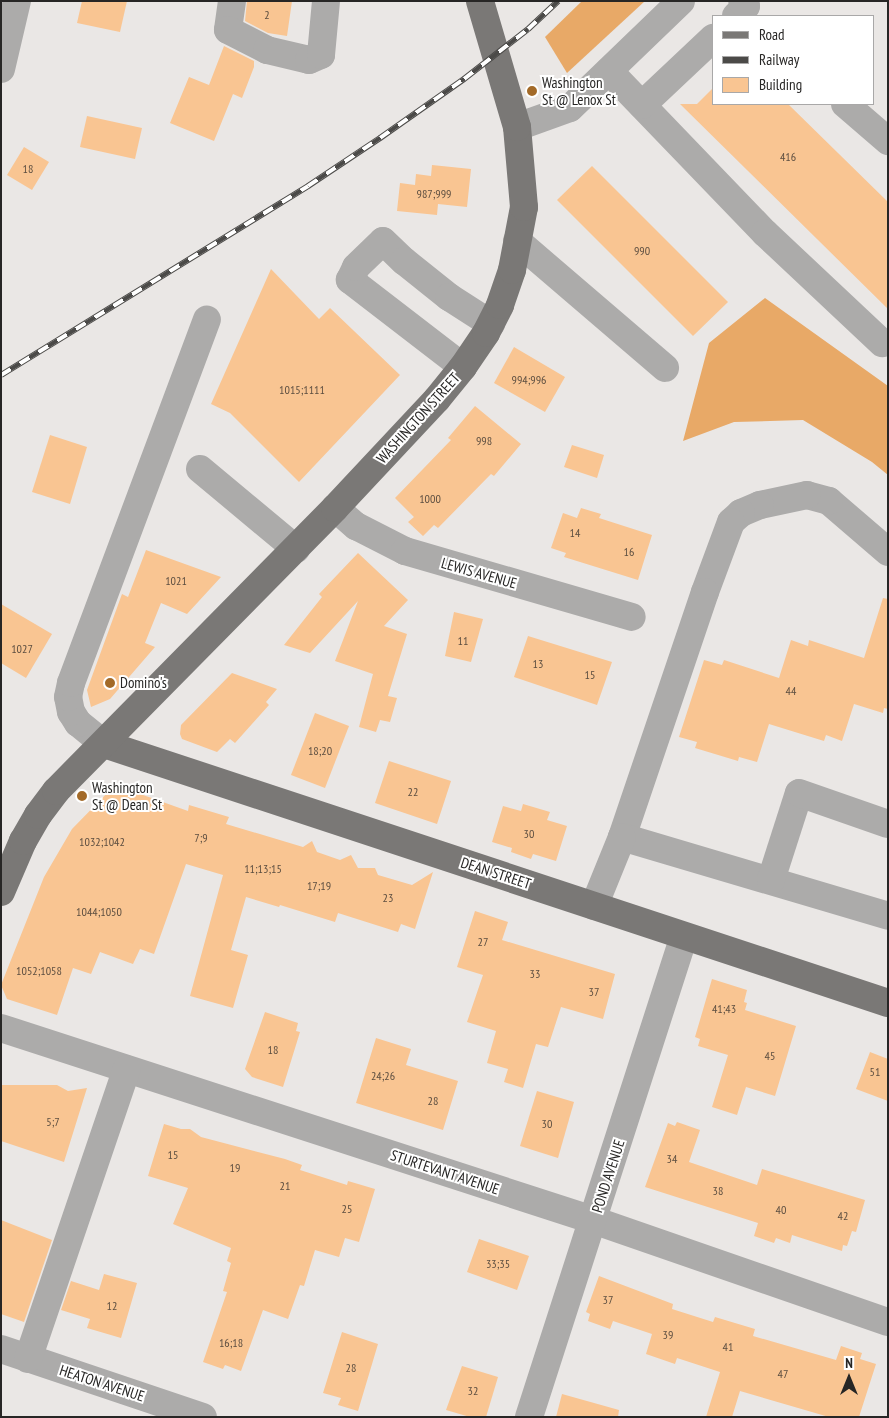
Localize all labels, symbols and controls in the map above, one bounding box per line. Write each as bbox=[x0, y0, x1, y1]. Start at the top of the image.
house number: 2 bbox=[264, 8, 270, 22]
legend bbox=[712, 15, 874, 105]
text: Road bbox=[759, 25, 785, 44]
text: Railway bbox=[759, 50, 799, 69]
place label: Washington St @ Lenox St bbox=[542, 73, 616, 108]
text: Building bbox=[759, 75, 802, 94]
marker: Washington St @ Lenox St bbox=[526, 85, 538, 97]
house number: 416 bbox=[780, 150, 796, 164]
house number: 18 bbox=[23, 162, 33, 176]
house number: 987;999 bbox=[417, 187, 451, 201]
house number: 990 bbox=[634, 244, 650, 258]
street label: WASHINGTON STREET bbox=[373, 369, 463, 467]
house number: 994;996 bbox=[512, 373, 546, 387]
house number: 1015;1111 bbox=[279, 383, 325, 397]
house number: 998 bbox=[476, 434, 492, 448]
house number: 1000 bbox=[419, 492, 441, 506]
house number: 14 bbox=[570, 526, 580, 540]
house number: 16 bbox=[624, 545, 634, 559]
street label: LEWIS AVENUE bbox=[439, 554, 519, 592]
house number: 1021 bbox=[165, 574, 187, 588]
house number: 11 bbox=[458, 634, 468, 648]
house number: 1027 bbox=[11, 642, 33, 656]
house number: 13 bbox=[533, 657, 543, 671]
house number: 15 bbox=[585, 668, 595, 682]
place label: Domino's bbox=[120, 674, 167, 692]
marker: Domino's bbox=[104, 677, 116, 689]
house number: 44 bbox=[786, 684, 796, 698]
house number: 18;20 bbox=[308, 744, 332, 758]
place label: Washington St @ Dean St bbox=[92, 778, 162, 813]
house number: 22 bbox=[408, 785, 418, 799]
marker: Washington St @ Dean St bbox=[76, 790, 88, 802]
house number: 30 bbox=[524, 827, 534, 841]
house number: 7;9 bbox=[194, 831, 208, 845]
house number: 1032;1042 bbox=[79, 835, 125, 849]
street label: DEAN STREET bbox=[459, 853, 533, 893]
house number: 11;13;15 bbox=[244, 862, 282, 876]
house number: 17;19 bbox=[307, 879, 331, 893]
house number: 23 bbox=[383, 891, 393, 905]
house number: 1044;1050 bbox=[76, 905, 122, 919]
house number: 27 bbox=[478, 935, 488, 949]
house number: 1052;1058 bbox=[16, 964, 62, 978]
house number: 33 bbox=[530, 967, 540, 981]
house number: 37 bbox=[589, 985, 599, 999]
house number: 41;43 bbox=[712, 1002, 736, 1016]
house number: 18 bbox=[268, 1043, 278, 1057]
house number: 45 bbox=[765, 1049, 775, 1063]
house number: 51 bbox=[870, 1065, 880, 1079]
house number: 24;26 bbox=[371, 1069, 395, 1083]
house number: 28 bbox=[428, 1094, 438, 1108]
house number: 5;7 bbox=[46, 1115, 60, 1129]
house number: 30 bbox=[542, 1117, 552, 1131]
street label: POND AVENUE bbox=[588, 1137, 628, 1215]
street label: STURTEVANT AVENUE bbox=[388, 1146, 502, 1198]
house number: 15 bbox=[168, 1148, 178, 1162]
house number: 34 bbox=[667, 1152, 677, 1166]
house number: 19 bbox=[230, 1161, 240, 1175]
house number: 21 bbox=[280, 1179, 290, 1193]
house number: 38 bbox=[713, 1184, 723, 1198]
house number: 25 bbox=[342, 1202, 352, 1216]
house number: 40 bbox=[776, 1203, 786, 1217]
house number: 42 bbox=[838, 1209, 848, 1223]
house number: 33;35 bbox=[486, 1257, 510, 1271]
house number: 37 bbox=[603, 1293, 613, 1307]
house number: 12 bbox=[107, 1299, 117, 1313]
house number: 39 bbox=[663, 1328, 673, 1342]
house number: 16;18 bbox=[219, 1336, 243, 1350]
house number: 41 bbox=[723, 1340, 733, 1354]
north arrow bbox=[824, 1353, 874, 1403]
text: N bbox=[845, 1354, 853, 1372]
street label: HEATON AVENUE bbox=[57, 1361, 147, 1405]
house number: 28 bbox=[346, 1361, 356, 1375]
house number: 47 bbox=[778, 1367, 788, 1381]
house number: 32 bbox=[468, 1384, 478, 1398]

